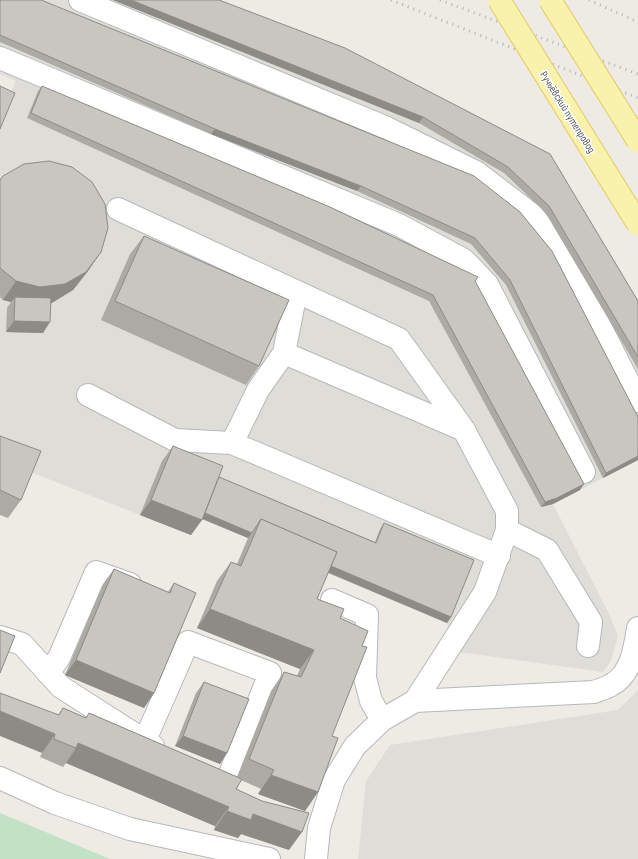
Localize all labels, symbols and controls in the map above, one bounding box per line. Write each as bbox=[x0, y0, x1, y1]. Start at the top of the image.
street label: Ручьёвский путепровод bbox=[537, 69, 598, 156]

